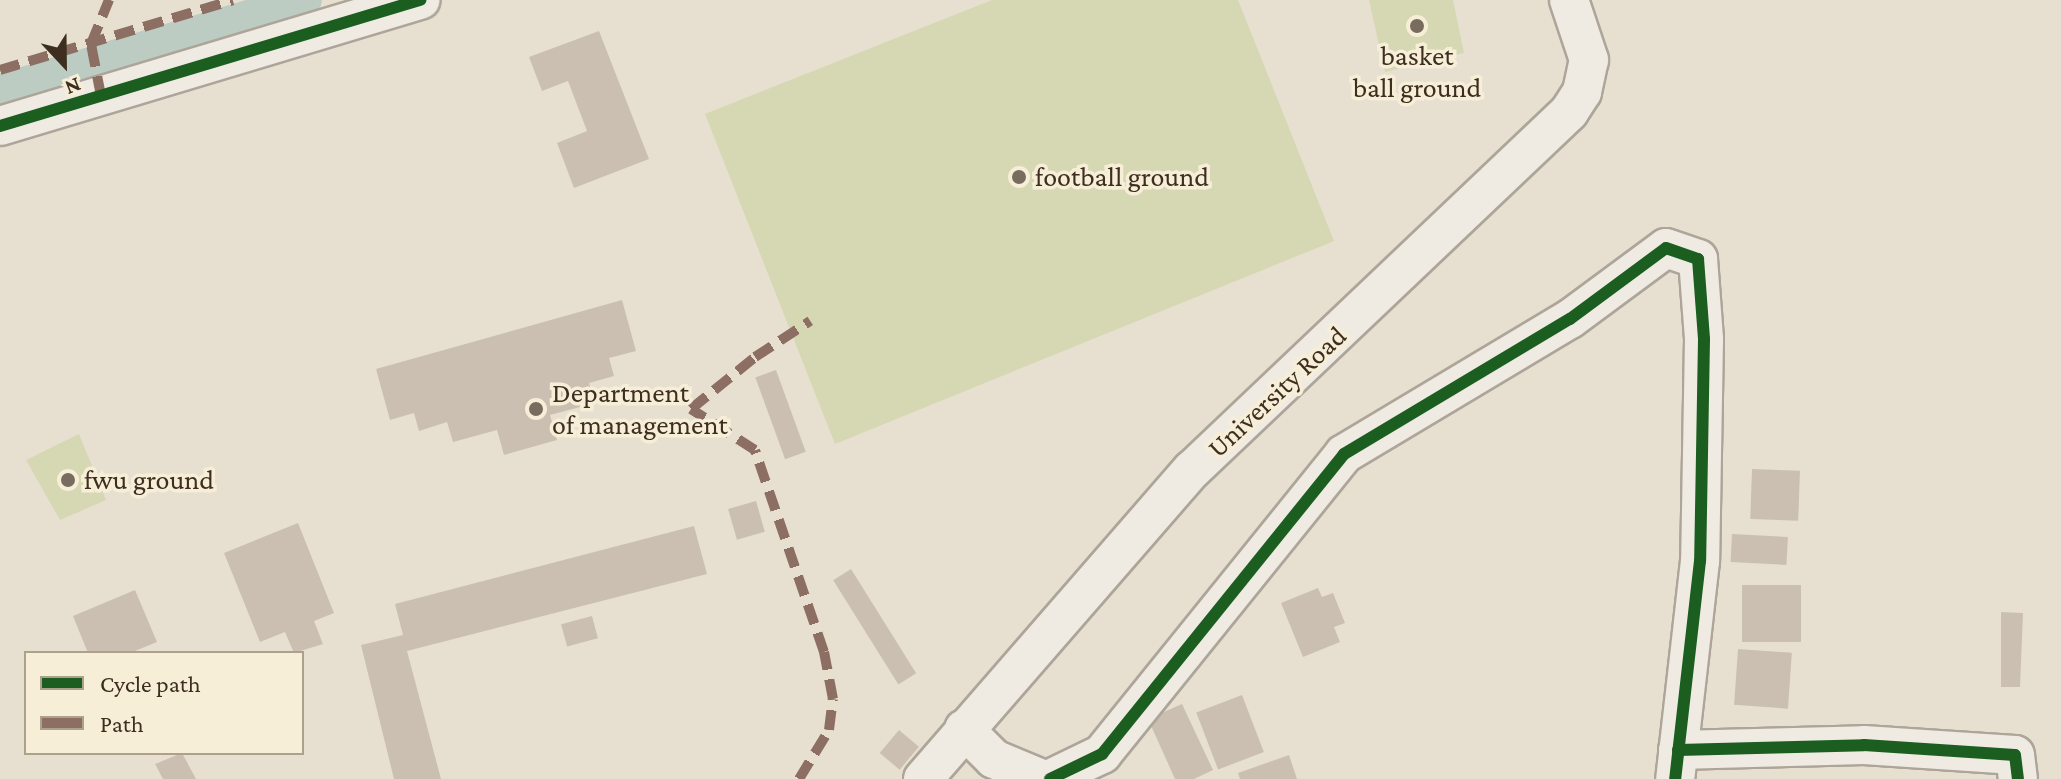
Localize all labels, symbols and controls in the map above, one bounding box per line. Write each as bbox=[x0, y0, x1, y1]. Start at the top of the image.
marker: basket ball ground bbox=[1408, 17, 1426, 35]
north arrow bbox=[24, 24, 104, 104]
place label: basket ball ground bbox=[1353, 39, 1481, 105]
text: N bbox=[62, 72, 85, 101]
place label: football ground bbox=[1035, 160, 1209, 194]
marker: football ground bbox=[1010, 168, 1028, 186]
street label: University Road bbox=[1201, 319, 1353, 465]
place label: Department of management bbox=[552, 376, 728, 442]
marker: Department of management bbox=[527, 400, 545, 418]
place label: fwu ground bbox=[84, 463, 214, 497]
marker: fwu ground bbox=[59, 471, 77, 489]
legend bbox=[24, 651, 304, 755]
text: Cycle path bbox=[100, 670, 201, 697]
text: Path bbox=[100, 710, 144, 737]

